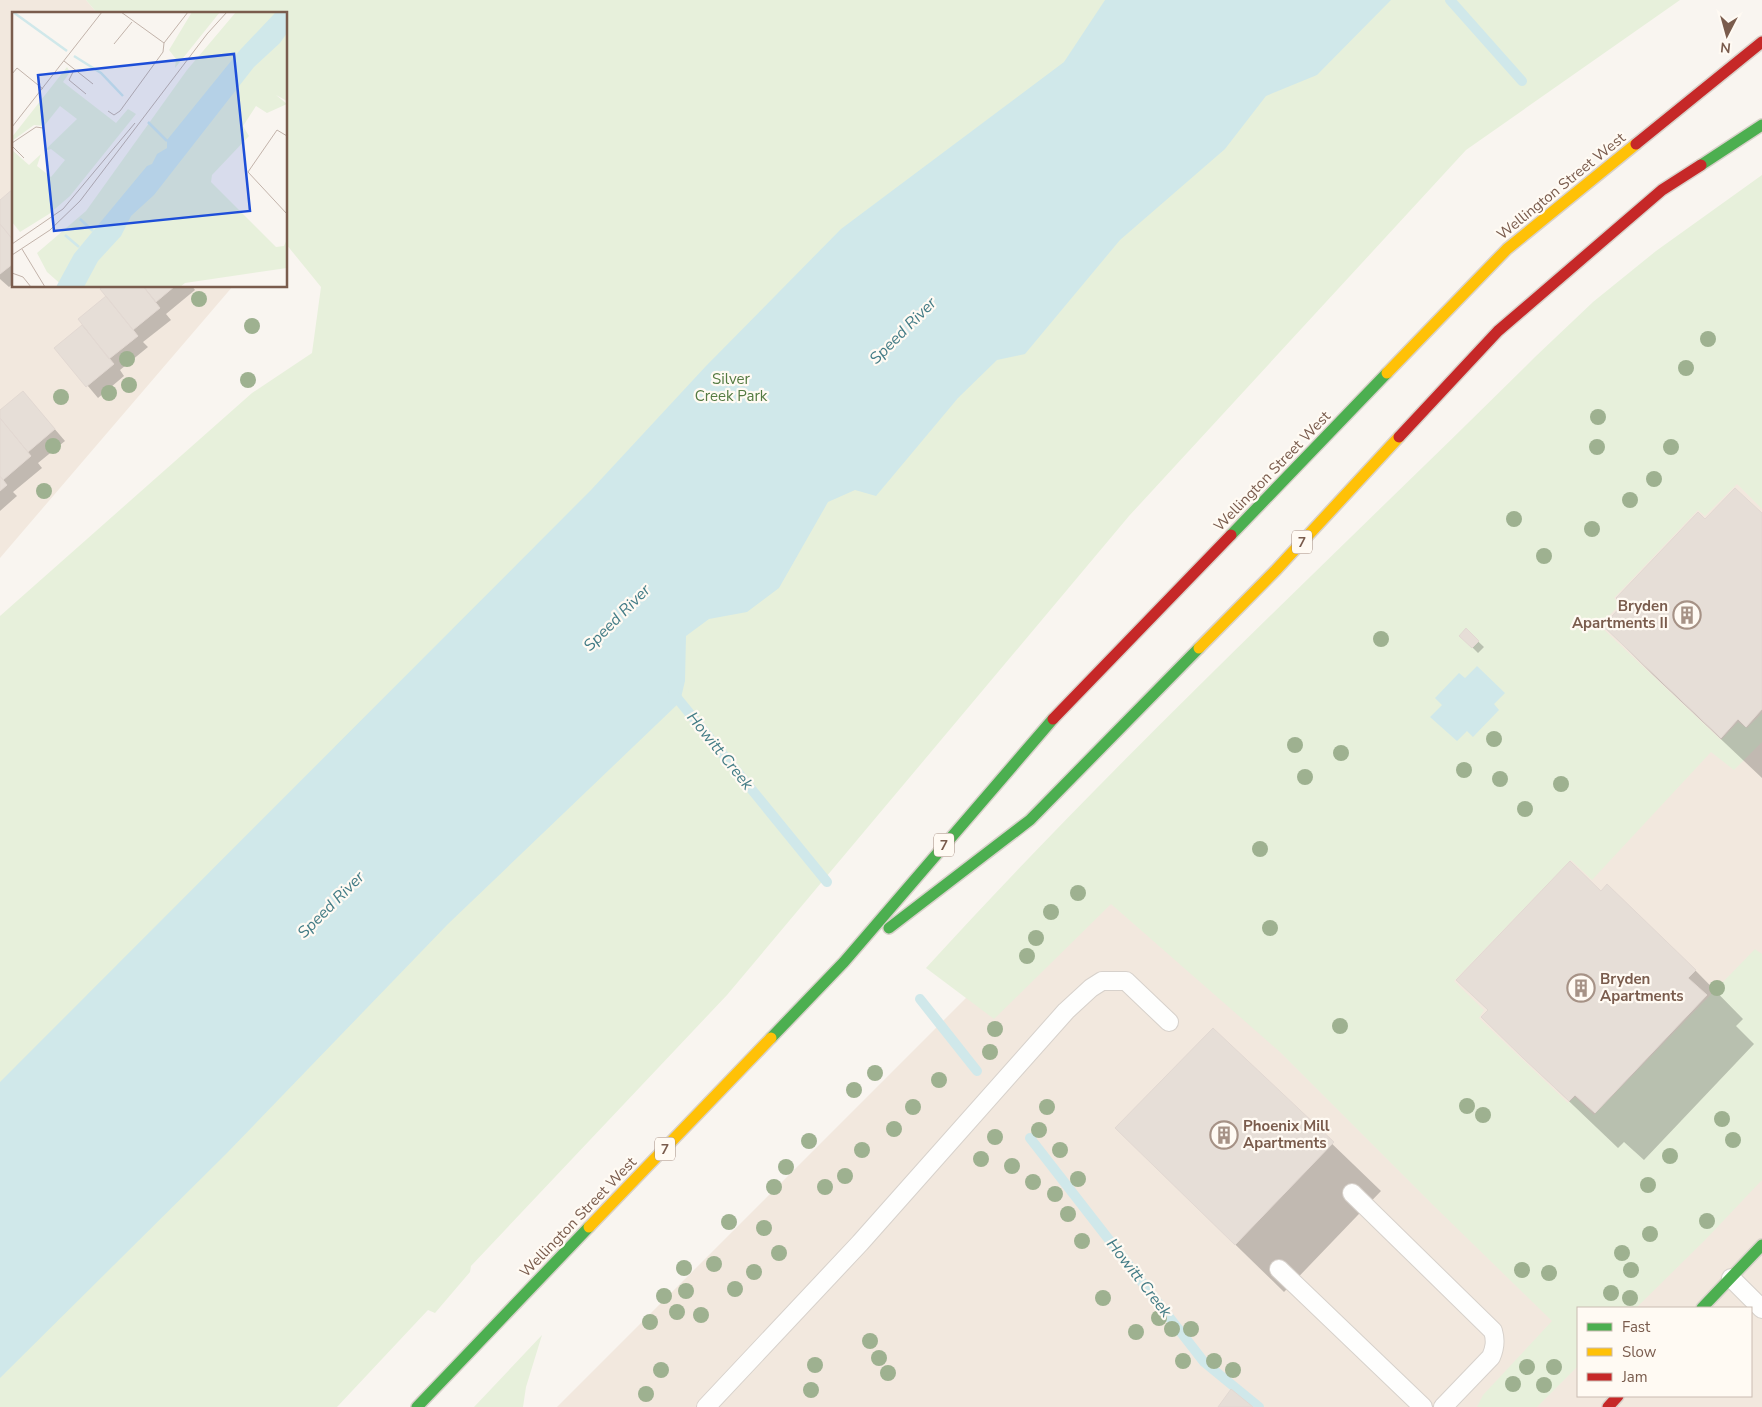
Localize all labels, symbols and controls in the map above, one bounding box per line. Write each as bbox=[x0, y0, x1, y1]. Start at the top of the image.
north arrow bbox=[1702, 10, 1752, 60]
inset map bbox=[12, 12, 288, 288]
text: N bbox=[1719, 37, 1732, 57]
street label: Wellington Street West bbox=[1493, 127, 1630, 244]
water label: Speed River bbox=[865, 292, 942, 369]
park label: Silver Creek Park bbox=[695, 369, 768, 406]
street label: Wellington Street West bbox=[1209, 406, 1335, 535]
road number: 7 bbox=[1292, 530, 1312, 554]
water label: Speed River bbox=[579, 579, 656, 656]
place label: Bryden Apartments II bbox=[1572, 596, 1668, 633]
building icon: Bryden Apartments II bbox=[1672, 600, 1702, 630]
water label: Howitt Creek bbox=[682, 707, 759, 795]
road number: 7 bbox=[934, 834, 954, 856]
water label: Speed River bbox=[293, 866, 370, 943]
place label: Bryden Apartments bbox=[1600, 969, 1684, 1006]
building icon: Bryden Apartments bbox=[1566, 973, 1596, 1003]
place label: Phoenix Mill Apartments bbox=[1243, 1116, 1330, 1153]
building icon: Phoenix Mill Apartments bbox=[1209, 1120, 1239, 1150]
road number: 7 bbox=[655, 1138, 675, 1160]
street label: Wellington Street West bbox=[515, 1152, 641, 1281]
water label: Howitt Creek bbox=[1101, 1234, 1177, 1323]
legend bbox=[1577, 1307, 1752, 1397]
text: Fast bbox=[1622, 1317, 1651, 1337]
text: Slow bbox=[1622, 1342, 1657, 1362]
text: Jam bbox=[1621, 1367, 1648, 1387]

